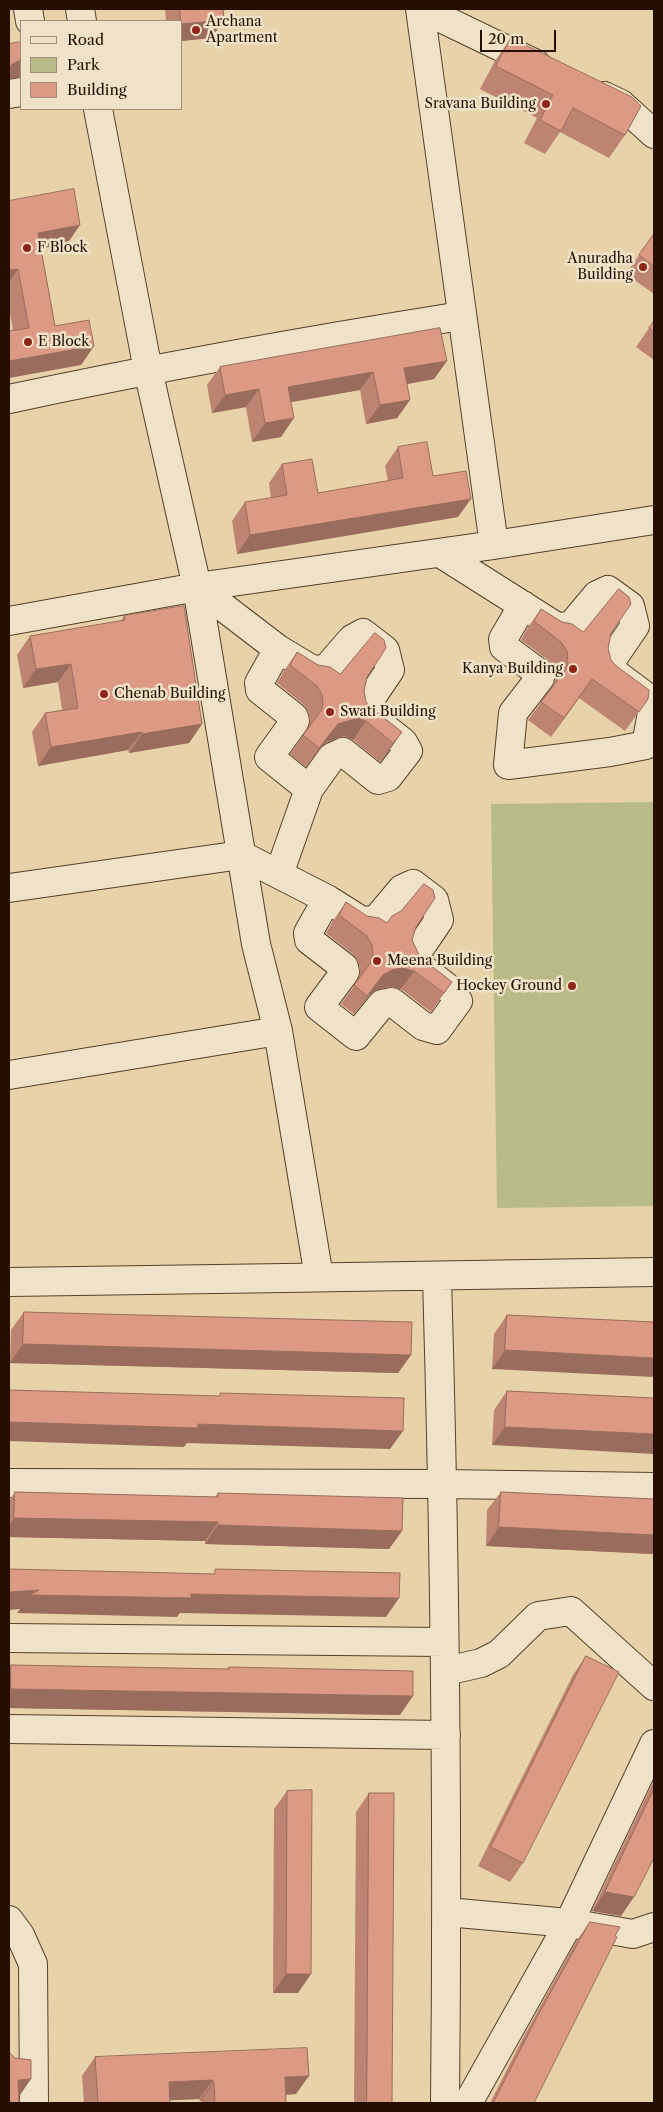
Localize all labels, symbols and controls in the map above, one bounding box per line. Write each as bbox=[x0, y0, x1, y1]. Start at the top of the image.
place label: Archana Apartment bbox=[206, 14, 278, 46]
legend bbox=[20, 20, 182, 110]
scale bar bbox=[483, 20, 559, 52]
marker: Archana Apartment bbox=[190, 24, 202, 36]
text: 20 m bbox=[488, 29, 524, 48]
text: Road bbox=[67, 30, 104, 49]
text: Park bbox=[67, 55, 100, 74]
text: Building bbox=[67, 80, 127, 99]
place label: Sravana Building bbox=[425, 96, 536, 112]
marker: Sravana Building bbox=[540, 98, 552, 110]
place label: F Block bbox=[37, 240, 88, 256]
marker: F Block bbox=[21, 242, 33, 254]
place label: Anuradha Building bbox=[567, 251, 633, 284]
marker: Anuradha Building bbox=[637, 261, 649, 273]
place label: E Block bbox=[38, 334, 89, 350]
marker: E Block bbox=[22, 336, 34, 348]
place label: Kanya Building bbox=[462, 661, 563, 677]
marker: Kanya Building bbox=[567, 663, 579, 675]
place label: Chenab Building bbox=[114, 686, 225, 702]
marker: Chenab Building bbox=[98, 688, 110, 700]
place label: Swati Building bbox=[340, 704, 436, 720]
marker: Swati Building bbox=[324, 706, 336, 718]
place label: Meena Building bbox=[387, 953, 492, 969]
marker: Meena Building bbox=[371, 955, 383, 967]
place label: Hockey Ground bbox=[456, 978, 562, 994]
marker: Hockey Ground bbox=[566, 980, 578, 992]

